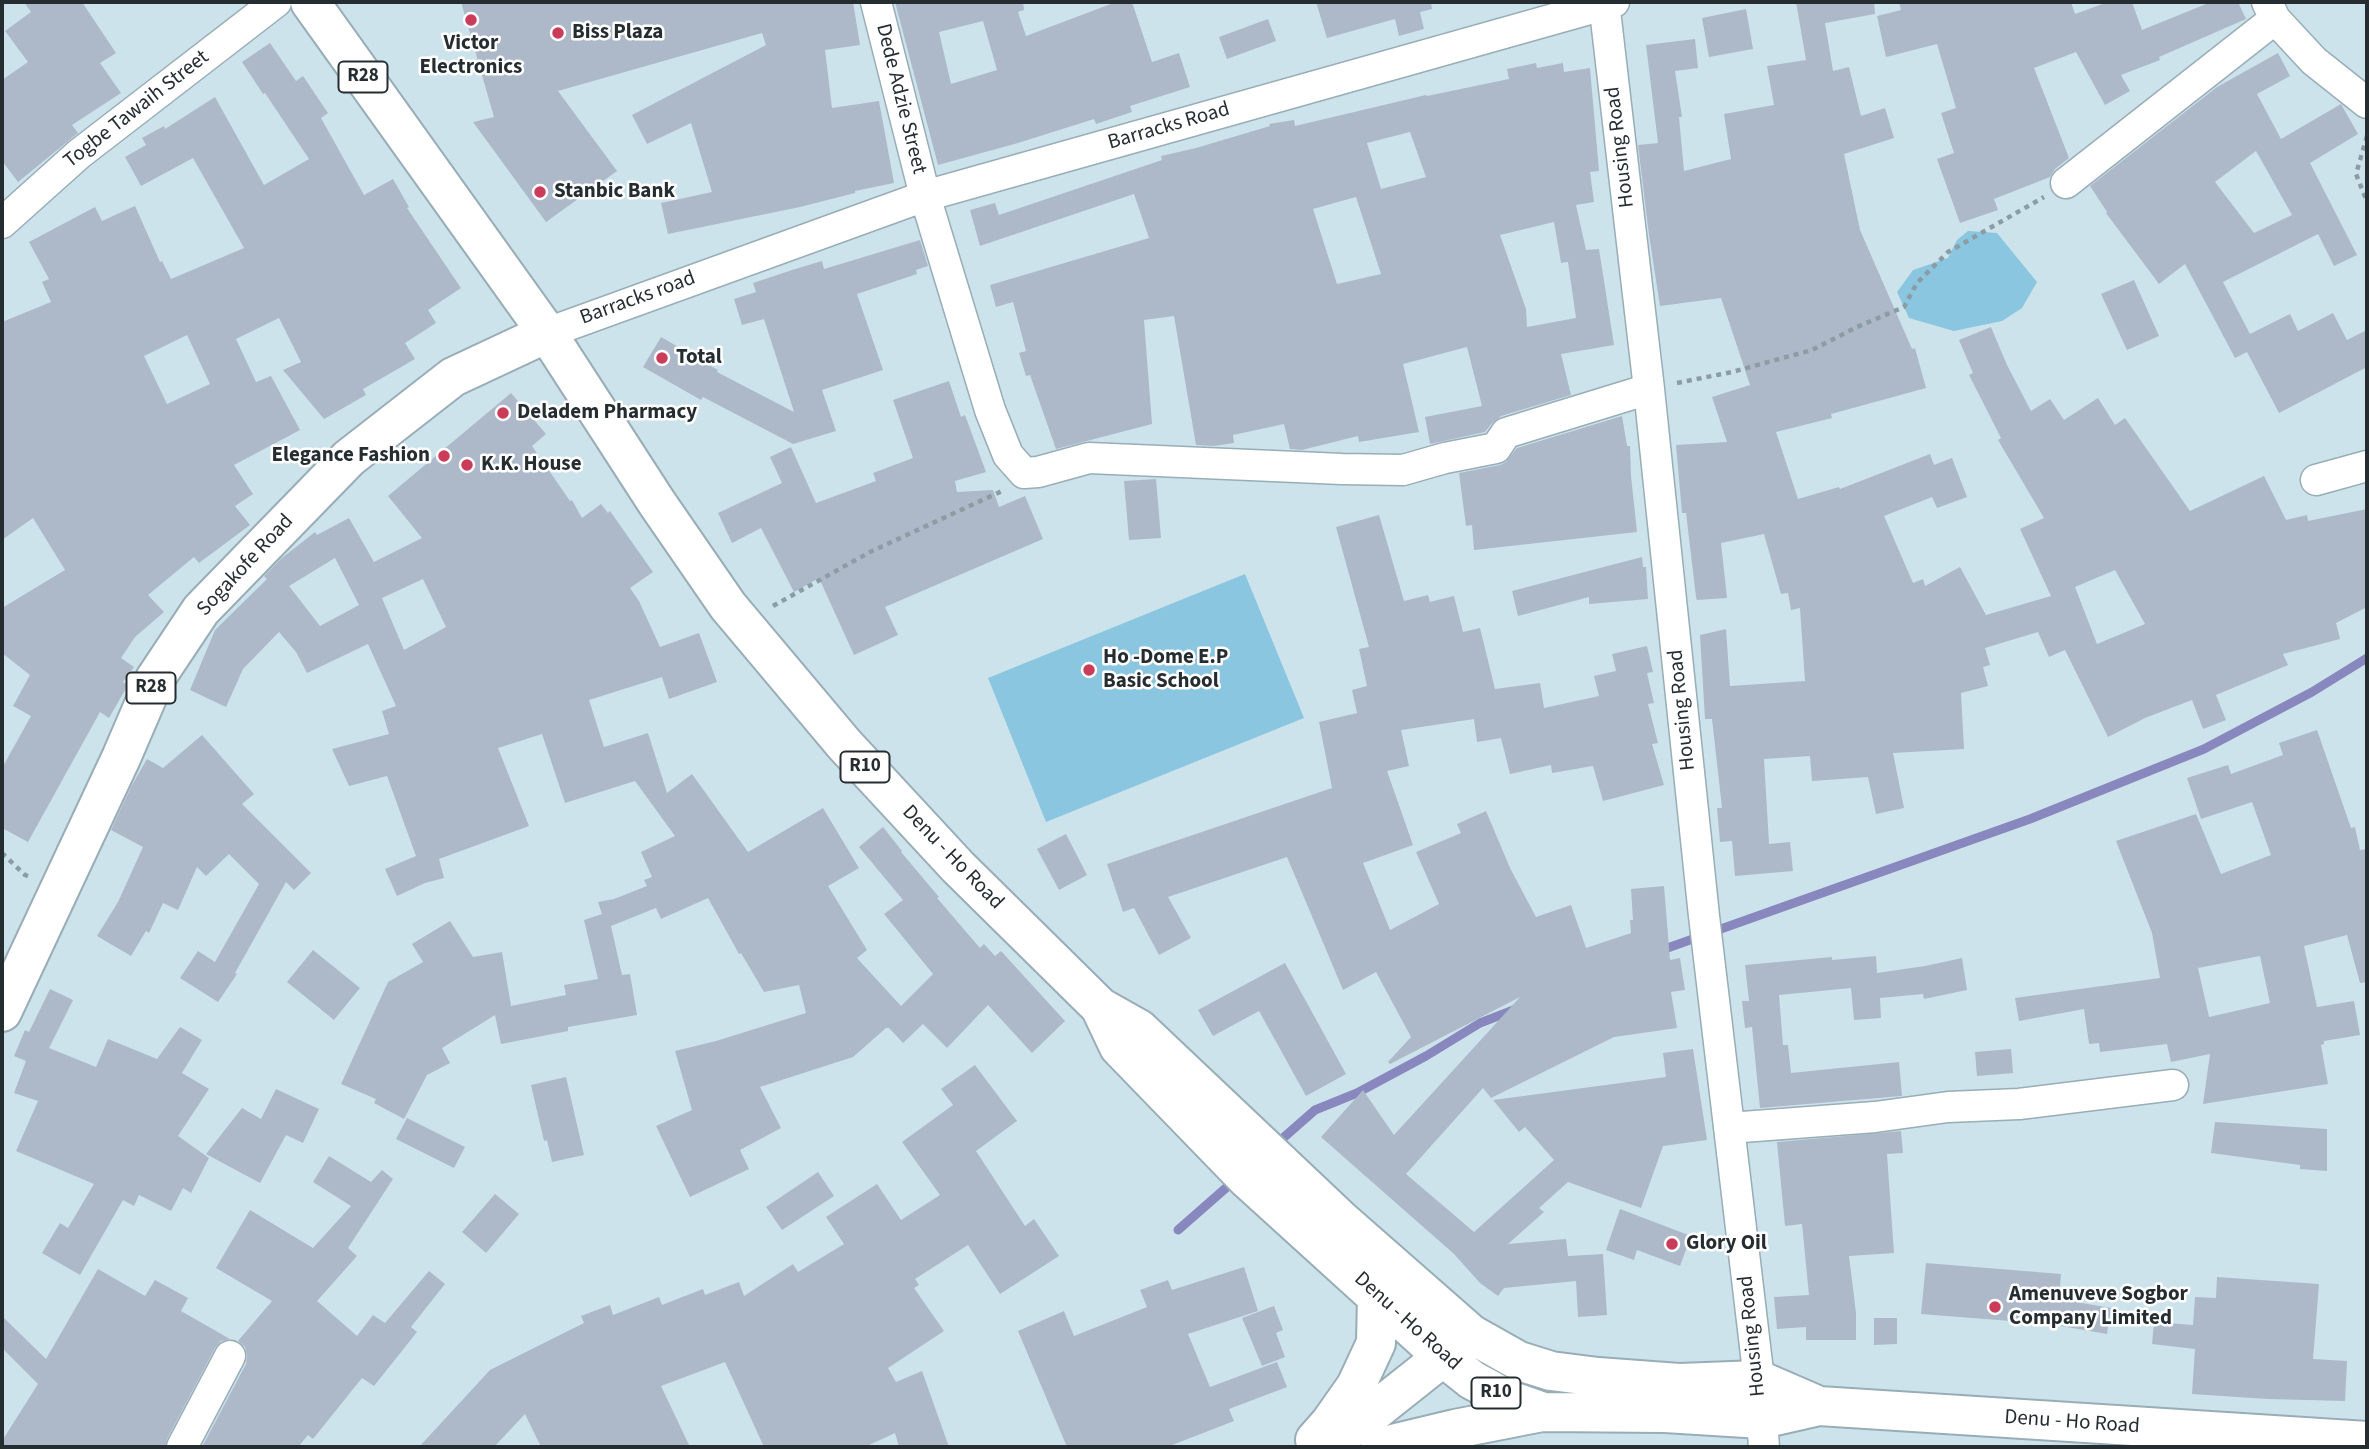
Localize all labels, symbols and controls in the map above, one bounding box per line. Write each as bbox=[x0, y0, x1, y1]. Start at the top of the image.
marker: Victor Electronics bbox=[463, 12, 479, 28]
place label: Biss Plaza bbox=[572, 20, 663, 46]
street label: Dede Adzie Street bbox=[869, 21, 931, 177]
marker: Biss Plaza bbox=[550, 25, 566, 41]
place label: Victor Electronics bbox=[420, 31, 522, 81]
street label: Togbe Tawaih Street bbox=[59, 46, 215, 174]
road number: R28 bbox=[338, 61, 388, 92]
street label: Housing Road bbox=[1601, 85, 1641, 209]
street label: Barracks Road bbox=[1105, 98, 1233, 156]
place label: Stanbic Bank bbox=[554, 179, 675, 205]
marker: Stanbic Bank bbox=[532, 184, 548, 200]
street label: Barracks road bbox=[577, 266, 699, 332]
place label: Total bbox=[676, 345, 722, 371]
marker: Total bbox=[654, 350, 670, 366]
place label: Deladem Pharmacy bbox=[517, 400, 697, 426]
marker: Deladem Pharmacy bbox=[495, 405, 511, 421]
place label: Elegance Fashion bbox=[272, 443, 430, 469]
marker: Elegance Fashion bbox=[436, 448, 452, 464]
place label: K.K. House bbox=[481, 452, 582, 478]
marker: K.K. House bbox=[459, 457, 475, 473]
street label: Sogakofe Road bbox=[192, 510, 300, 622]
place label: Ho -Dome E.P Basic School bbox=[1103, 645, 1228, 695]
street label: Housing Road bbox=[1664, 648, 1702, 772]
marker: Ho -Dome E.P Basic School bbox=[1081, 662, 1097, 678]
road number: R28 bbox=[127, 673, 176, 704]
road number: R10 bbox=[840, 752, 890, 782]
street label: Denu - Ho Road bbox=[896, 801, 1008, 915]
place label: Glory Oil bbox=[1686, 1231, 1767, 1257]
marker: Glory Oil bbox=[1664, 1236, 1680, 1252]
street label: Denu - Ho Road bbox=[1348, 1267, 1466, 1377]
street label: Housing Road bbox=[1734, 1274, 1772, 1398]
place label: Amenuveve Sogbor Company Limited bbox=[2009, 1282, 2188, 1332]
marker: Amenuveve Sogbor Company Limited bbox=[1987, 1299, 2003, 1315]
road number: R10 bbox=[1472, 1378, 1520, 1408]
street label: Denu - Ho Road bbox=[2004, 1406, 2140, 1440]

